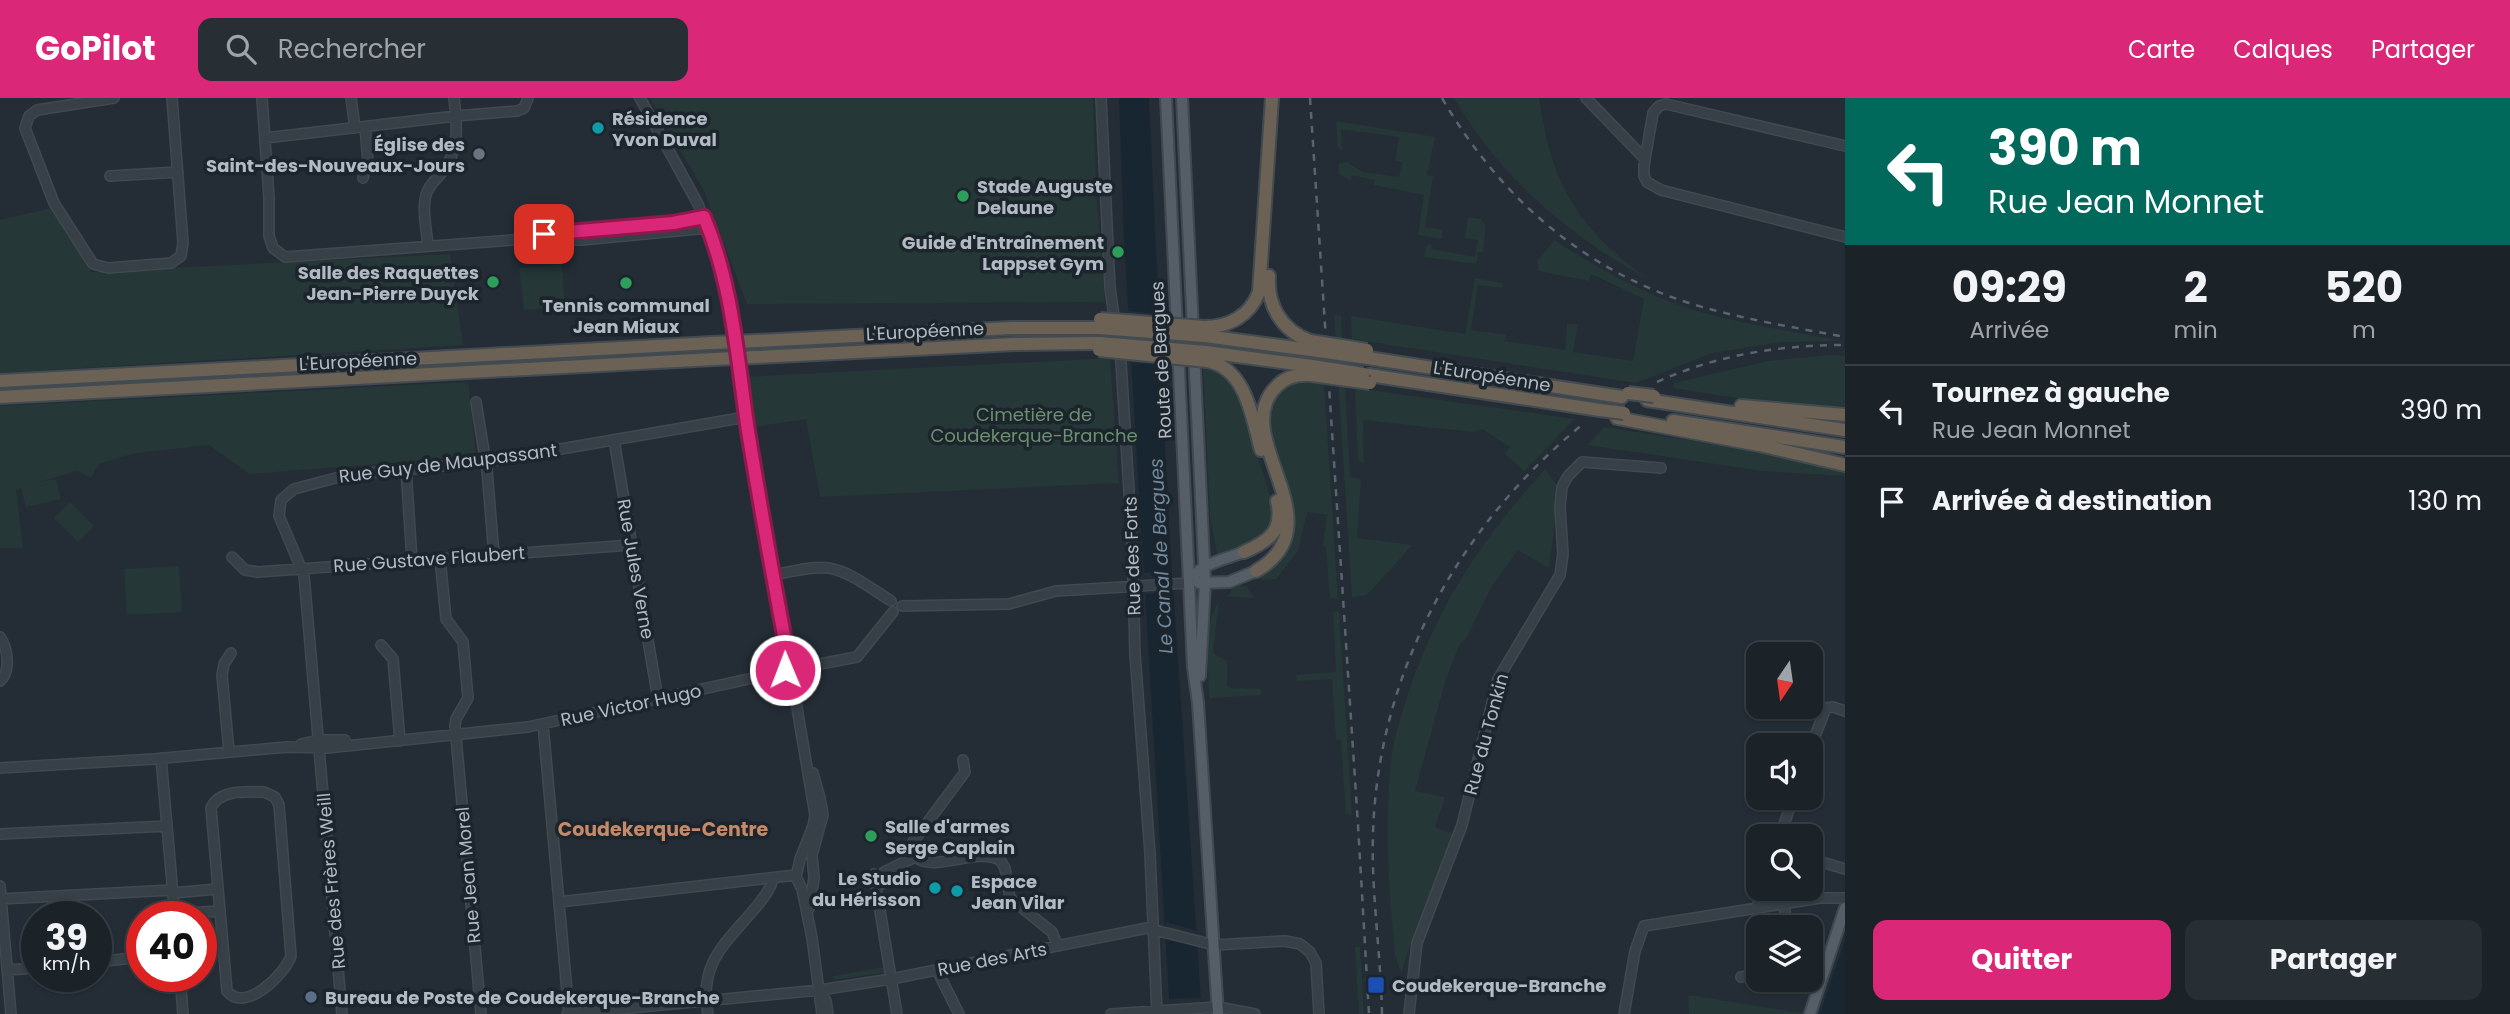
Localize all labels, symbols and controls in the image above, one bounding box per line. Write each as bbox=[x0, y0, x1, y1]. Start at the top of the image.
search box bbox=[198, 18, 688, 81]
text: GoPilot bbox=[35, 25, 156, 72]
icon: search bbox=[222, 30, 260, 68]
text: Rechercher bbox=[278, 31, 426, 67]
text: Carte bbox=[2128, 33, 2195, 66]
text: Calques bbox=[2233, 33, 2333, 66]
text: Partager bbox=[2371, 33, 2475, 66]
place label: Résidence Yvon Duval bbox=[612, 106, 717, 152]
text: 390 m bbox=[1988, 114, 2142, 182]
marker: Résidence Yvon Duval bbox=[590, 120, 606, 136]
icon: left bbox=[1873, 126, 1964, 217]
place label: Église des Saint-des-Nouveaux-Jours bbox=[206, 132, 465, 178]
marker: Église des Saint-des-Nouveaux-Jours bbox=[471, 146, 487, 162]
place label: Stade Auguste Delaune bbox=[977, 174, 1113, 220]
text: Rue Jean Monnet bbox=[1988, 179, 2264, 224]
marker: Stade Auguste Delaune bbox=[955, 188, 971, 204]
pin bbox=[514, 204, 574, 264]
icon: arrive bbox=[525, 215, 563, 253]
place label: Guide d'Entraînement Lappset Gym bbox=[902, 230, 1104, 276]
marker: Guide d'Entraînement Lappset Gym bbox=[1110, 244, 1126, 260]
text: 09:29 bbox=[1952, 258, 2067, 317]
text: 2 bbox=[2184, 258, 2208, 317]
text: 520 bbox=[2324, 258, 2403, 317]
place label: Salle des Raquettes Jean-Pierre Duyck bbox=[298, 260, 480, 306]
marker: Salle des Raquettes Jean-Pierre Duyck bbox=[485, 274, 501, 290]
marker: Tennis communal Jean Miaux bbox=[618, 275, 634, 291]
street label: Route de Bergues bbox=[1144, 281, 1178, 439]
place label: Tennis communal Jean Miaux bbox=[542, 293, 710, 339]
text: Arrivée bbox=[1969, 314, 2049, 346]
text: min bbox=[2174, 314, 2218, 346]
text: m bbox=[2352, 314, 2376, 346]
street label: L'Européenne bbox=[865, 315, 985, 347]
street label: L'Européenne bbox=[298, 345, 418, 377]
street label: L'Européenne bbox=[1432, 354, 1552, 398]
text: Tournez à gauche bbox=[1932, 375, 2170, 411]
icon: left bbox=[1873, 392, 1911, 430]
text: 390 m bbox=[2400, 392, 2482, 428]
park label: Cimetière de Coudekerque-Branche bbox=[930, 402, 1138, 448]
text: Rue Jean Monnet bbox=[1932, 414, 2131, 446]
street label: Rue Guy de Maupassant bbox=[337, 437, 559, 489]
water label: Le Canal de Bergues bbox=[1142, 457, 1180, 655]
icon: arrive bbox=[1873, 483, 1911, 521]
text: Arrivée à destination bbox=[1932, 483, 2212, 519]
text: 130 m bbox=[2408, 483, 2482, 519]
street label: Rue des Forts bbox=[1117, 496, 1147, 616]
street label: Rue Jules Verne bbox=[611, 497, 661, 641]
street label: Rue Gustave Flaubert bbox=[332, 540, 526, 578]
position arrow bbox=[748, 633, 822, 707]
north arrow bbox=[1746, 642, 1824, 719]
map controls bbox=[1746, 642, 1823, 992]
street label: Rue du Tonkin bbox=[1458, 670, 1514, 798]
street label: Rue Victor Hugo bbox=[558, 678, 704, 732]
button: sound bbox=[1746, 733, 1823, 810]
street label: Rue des Frères Weill bbox=[311, 792, 351, 970]
street label: Rue Jean Morel bbox=[450, 806, 486, 944]
place label: Salle d'armes Serge Caplain bbox=[885, 814, 1015, 860]
district label: Coudekerque-Centre bbox=[558, 816, 769, 843]
button: search bbox=[1746, 824, 1823, 901]
marker: Salle d'armes Serge Caplain bbox=[863, 828, 879, 844]
place label: Le Studio du Hérisson bbox=[812, 866, 921, 912]
place label: Espace Jean Vilar bbox=[971, 869, 1065, 915]
marker: Le Studio du Hérisson bbox=[927, 880, 943, 896]
marker: Espace Jean Vilar bbox=[949, 883, 965, 899]
speed limit sign: 40 bbox=[126, 901, 217, 992]
text: 39 bbox=[45, 913, 88, 962]
button: layers bbox=[1746, 915, 1823, 992]
button: Quitter bbox=[1873, 920, 2171, 1000]
button: Partager bbox=[2185, 920, 2482, 1000]
street label: Rue des Arts bbox=[935, 936, 1049, 982]
text: km/h bbox=[43, 951, 90, 976]
place label: Coudekerque-Branche bbox=[1392, 973, 1606, 998]
marker: Coudekerque-Branche bbox=[1366, 975, 1386, 995]
place label: Bureau de Poste de Coudekerque-Branche bbox=[325, 985, 720, 1010]
marker: Bureau de Poste de Coudekerque-Branche bbox=[303, 989, 319, 1005]

